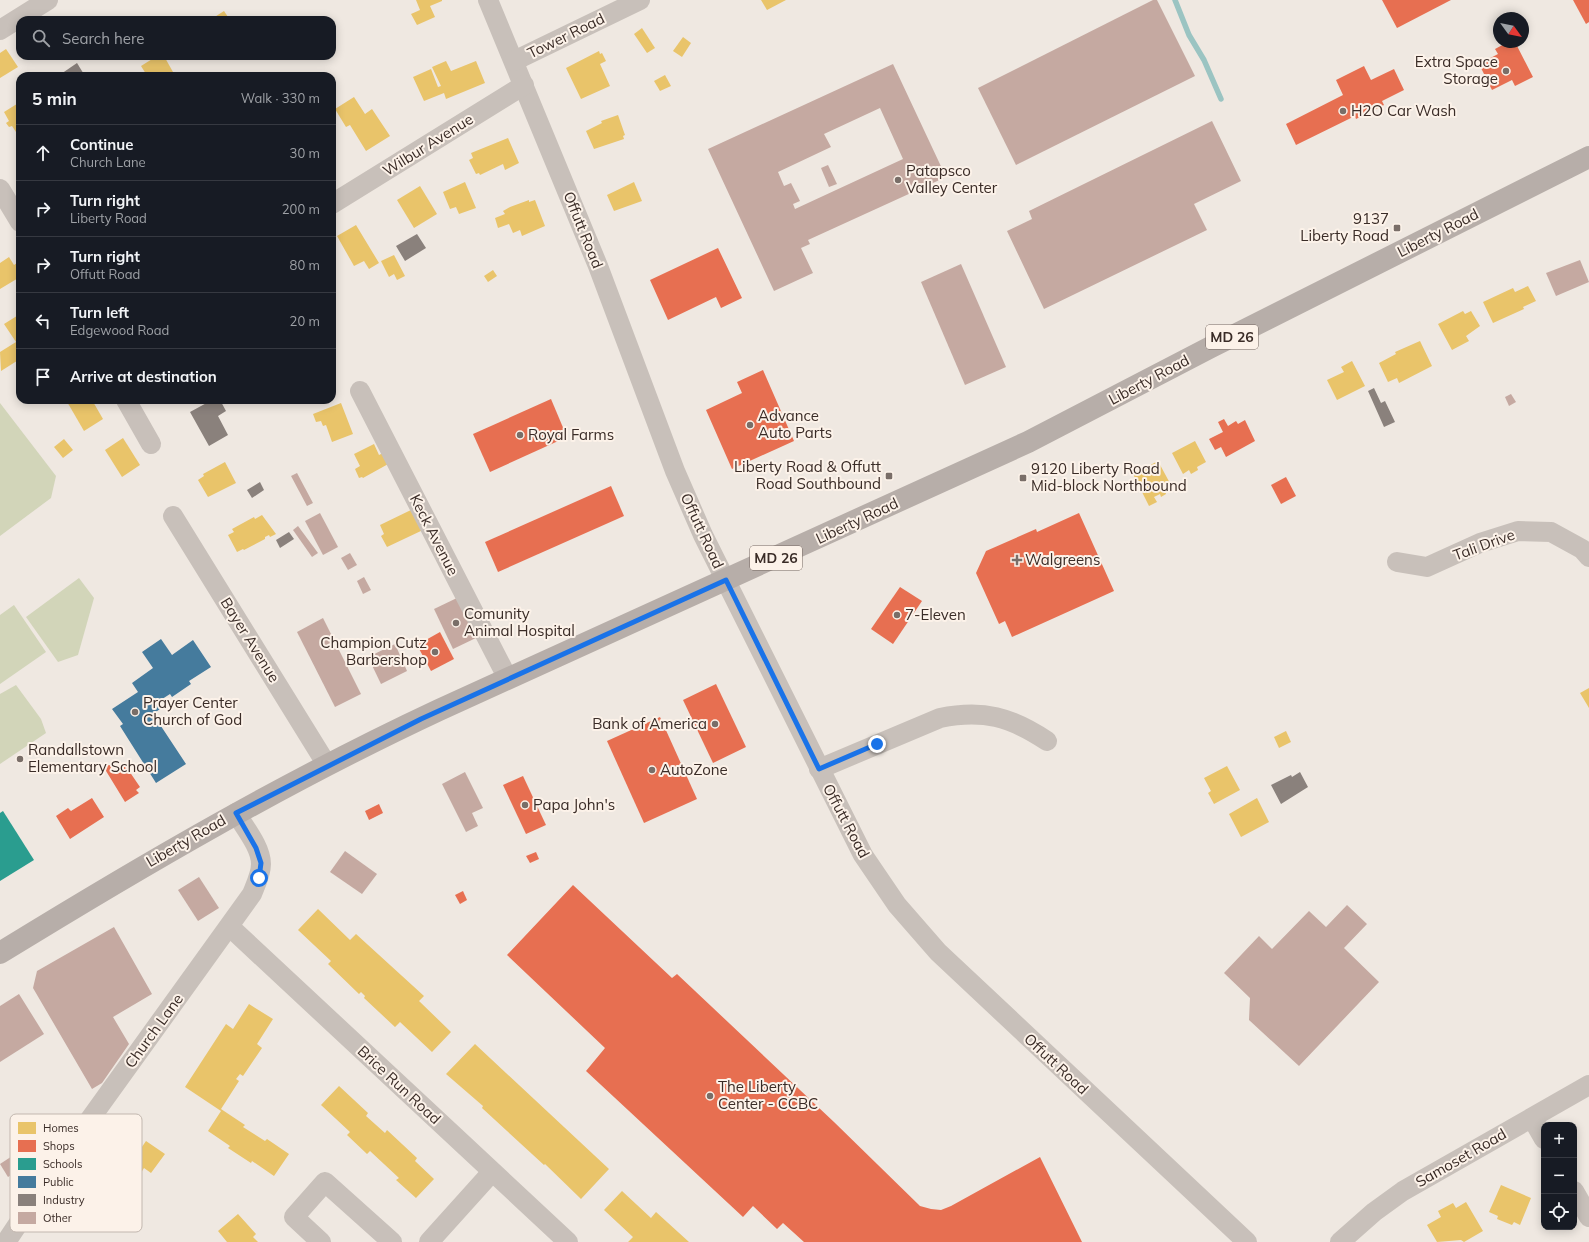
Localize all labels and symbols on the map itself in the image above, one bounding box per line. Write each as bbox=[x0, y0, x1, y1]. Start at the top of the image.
street label: Tower Road bbox=[524, 9, 608, 62]
north arrow bbox=[1493, 12, 1529, 48]
place label: Extra Space Storage bbox=[1415, 52, 1498, 88]
marker: Extra Space Storage bbox=[1501, 66, 1511, 76]
place label: H2O Car Wash bbox=[1351, 101, 1456, 120]
marker: H2O Car Wash bbox=[1338, 106, 1348, 116]
street label: Wilbur Avenue bbox=[379, 109, 476, 180]
place label: Patapsco Valley Center bbox=[906, 161, 998, 197]
marker: Patapsco Valley Center bbox=[893, 175, 903, 185]
street label: Offutt Road bbox=[559, 189, 607, 271]
street label: Liberty Road bbox=[1394, 204, 1482, 261]
place label: 9137 Liberty Road bbox=[1300, 209, 1389, 245]
marker: 9137 Liberty Road bbox=[1392, 223, 1402, 233]
road number: MD 26 bbox=[1206, 325, 1258, 349]
street label: Liberty Road bbox=[1105, 350, 1192, 409]
place label: Advance Auto Parts bbox=[758, 406, 832, 442]
marker: Advance Auto Parts bbox=[745, 420, 755, 430]
place label: Royal Farms bbox=[528, 425, 614, 444]
marker: Royal Farms bbox=[515, 430, 525, 440]
place label: Liberty Road & Offutt Road Southbound bbox=[734, 457, 881, 493]
place label: 9120 Liberty Road Mid-block Northbound bbox=[1031, 459, 1187, 495]
marker: Liberty Road & Offutt Road Southbound bbox=[884, 471, 894, 481]
marker: 9120 Liberty Road Mid-block Northbound bbox=[1018, 473, 1028, 483]
street label: Offutt Road bbox=[677, 490, 728, 572]
street label: Keck Avenue bbox=[406, 491, 463, 579]
street label: Liberty Road bbox=[813, 493, 901, 548]
street label: Tali Drive bbox=[1450, 525, 1517, 564]
road number: MD 26 bbox=[750, 546, 802, 570]
place label: Walgreens bbox=[1025, 550, 1100, 569]
marker: Walgreens bbox=[1012, 555, 1022, 565]
street label: Bayer Avenue bbox=[217, 594, 284, 686]
place label: Comunity Animal Hospital bbox=[464, 604, 575, 640]
place label: 7-Eleven bbox=[905, 605, 966, 624]
marker: 7-Eleven bbox=[892, 610, 902, 620]
marker: Comunity Animal Hospital bbox=[451, 618, 461, 628]
place label: Champion Cutz Barbershop bbox=[320, 633, 427, 669]
marker: Champion Cutz Barbershop bbox=[430, 647, 440, 657]
place label: Prayer Center Church of God bbox=[143, 693, 242, 729]
marker: Prayer Center Church of God bbox=[130, 707, 140, 717]
place label: Bank of America bbox=[592, 714, 707, 733]
marker: Bank of America bbox=[710, 719, 720, 729]
route end bbox=[868, 735, 886, 753]
place label: Randallstown Elementary School bbox=[28, 740, 157, 776]
marker: Randallstown Elementary School bbox=[15, 754, 25, 764]
place label: AutoZone bbox=[660, 760, 728, 779]
marker: AutoZone bbox=[647, 765, 657, 775]
street label: Offutt Road bbox=[819, 780, 874, 861]
place label: Papa John's bbox=[533, 795, 615, 814]
marker: Papa John's bbox=[520, 800, 530, 810]
street label: Liberty Road bbox=[143, 810, 229, 871]
route start bbox=[250, 869, 268, 887]
street label: Church Lane bbox=[120, 990, 187, 1072]
street label: Offutt Road bbox=[1020, 1029, 1092, 1098]
street label: Brice Run Road bbox=[354, 1041, 445, 1128]
place label: The Liberty Center - CCBC bbox=[718, 1077, 818, 1113]
marker: The Liberty Center - CCBC bbox=[705, 1091, 715, 1101]
legend bbox=[10, 1114, 142, 1232]
text: Homes bbox=[43, 1121, 79, 1135]
street label: Samoset Road bbox=[1412, 1124, 1510, 1191]
text: Shops bbox=[43, 1139, 75, 1153]
text: Schools bbox=[43, 1157, 82, 1171]
text: Public bbox=[43, 1175, 74, 1189]
text: Industry bbox=[43, 1193, 85, 1207]
text: Other bbox=[43, 1211, 72, 1225]

